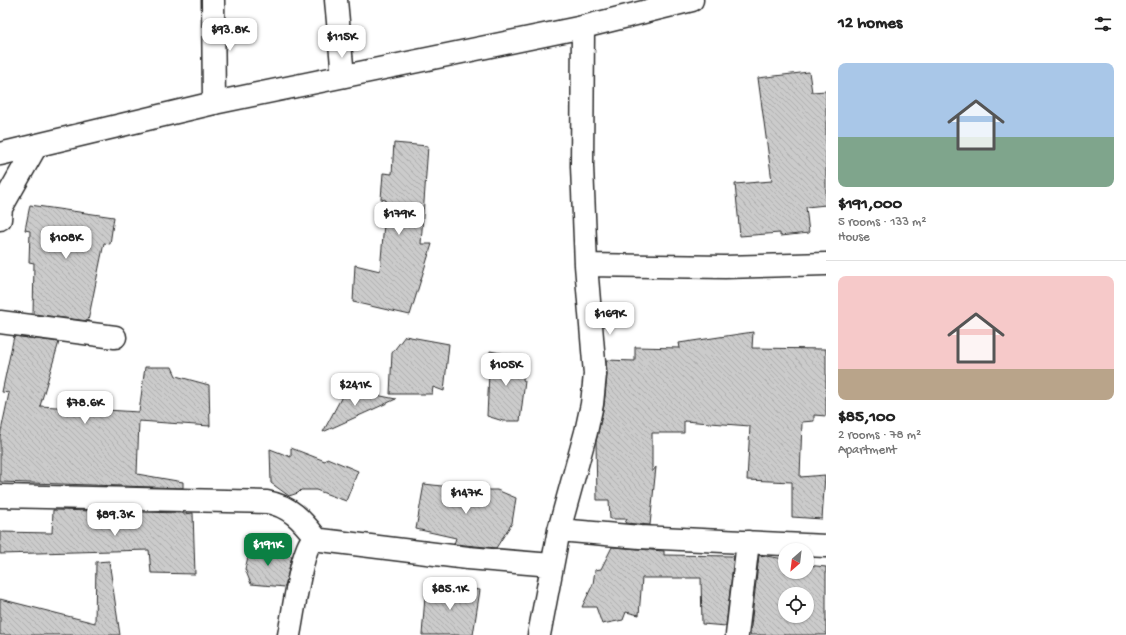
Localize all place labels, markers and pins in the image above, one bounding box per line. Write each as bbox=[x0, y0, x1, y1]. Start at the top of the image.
pin: $93.8K bbox=[197, 18, 263, 52]
pin: $115K bbox=[314, 25, 370, 59]
pin: $179K bbox=[371, 202, 427, 236]
pin: $108K bbox=[38, 226, 94, 260]
pin: $169K bbox=[582, 302, 638, 336]
pin: $105K bbox=[478, 353, 534, 387]
pin: $241K bbox=[327, 373, 383, 407]
pin: $78.6K bbox=[52, 391, 118, 425]
pin: $147K bbox=[438, 481, 494, 515]
pin: $89.3K bbox=[82, 503, 148, 537]
pin: $191K bbox=[240, 533, 296, 567]
pin: $85.1K bbox=[417, 577, 483, 611]

